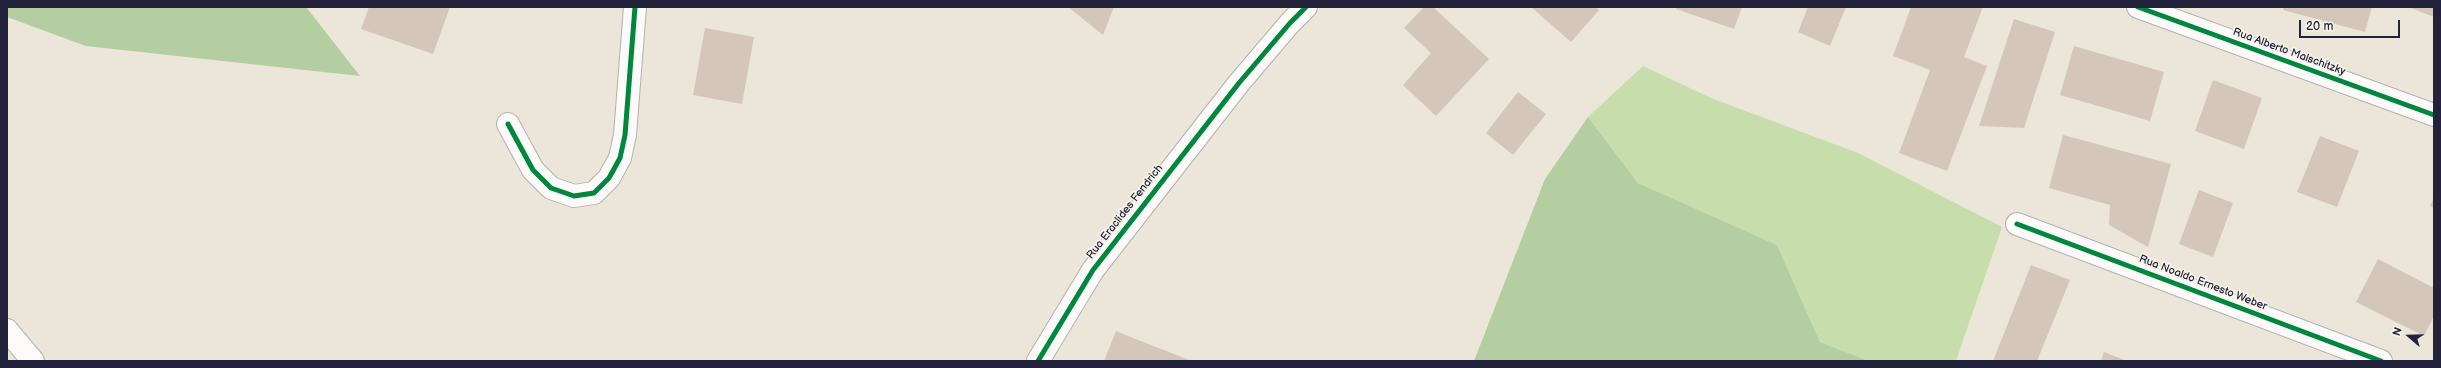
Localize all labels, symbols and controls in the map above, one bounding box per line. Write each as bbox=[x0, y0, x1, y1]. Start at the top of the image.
scale bar bbox=[2301, 12, 2402, 38]
text: 20 m bbox=[2306, 19, 2333, 34]
street label: Rua Alberto Malschitzky bbox=[2231, 25, 2347, 79]
street label: Rua Eraclides Fendrich bbox=[1084, 162, 1166, 262]
street label: Rua Noaldo Ernesto Weber bbox=[2137, 252, 2269, 314]
north arrow bbox=[2389, 316, 2429, 356]
text: N bbox=[2390, 326, 2405, 338]

